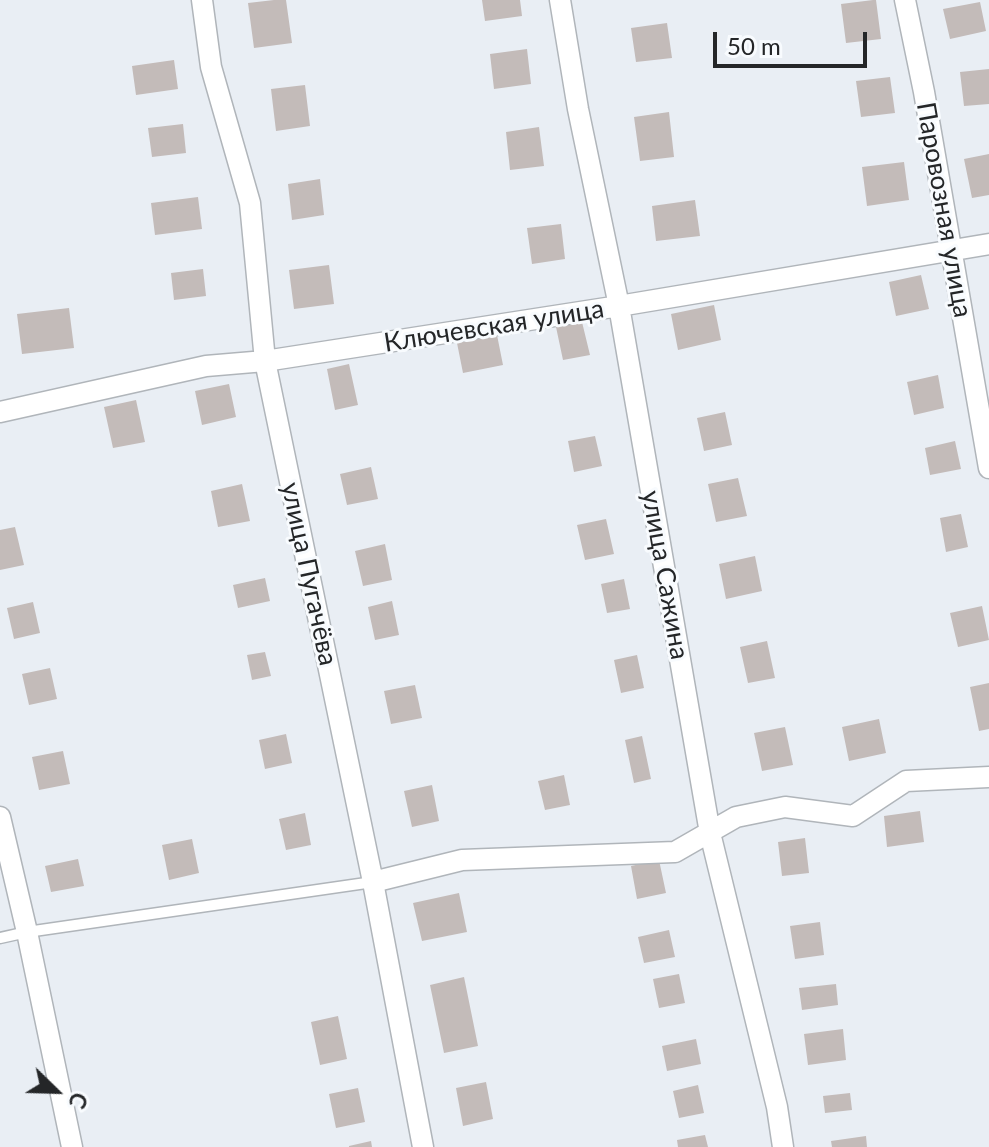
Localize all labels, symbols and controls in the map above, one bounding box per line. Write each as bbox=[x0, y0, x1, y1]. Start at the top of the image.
scale bar bbox=[717, 16, 871, 66]
text: 50 m bbox=[727, 31, 781, 60]
street label: Паровозная улица bbox=[910, 100, 978, 320]
street label: Ключевская улица bbox=[382, 293, 606, 359]
street label: улица Пугачёва bbox=[274, 480, 344, 668]
street label: улица Сажина bbox=[635, 488, 695, 662]
north arrow bbox=[16, 1051, 96, 1131]
text: С bbox=[63, 1089, 94, 1113]

